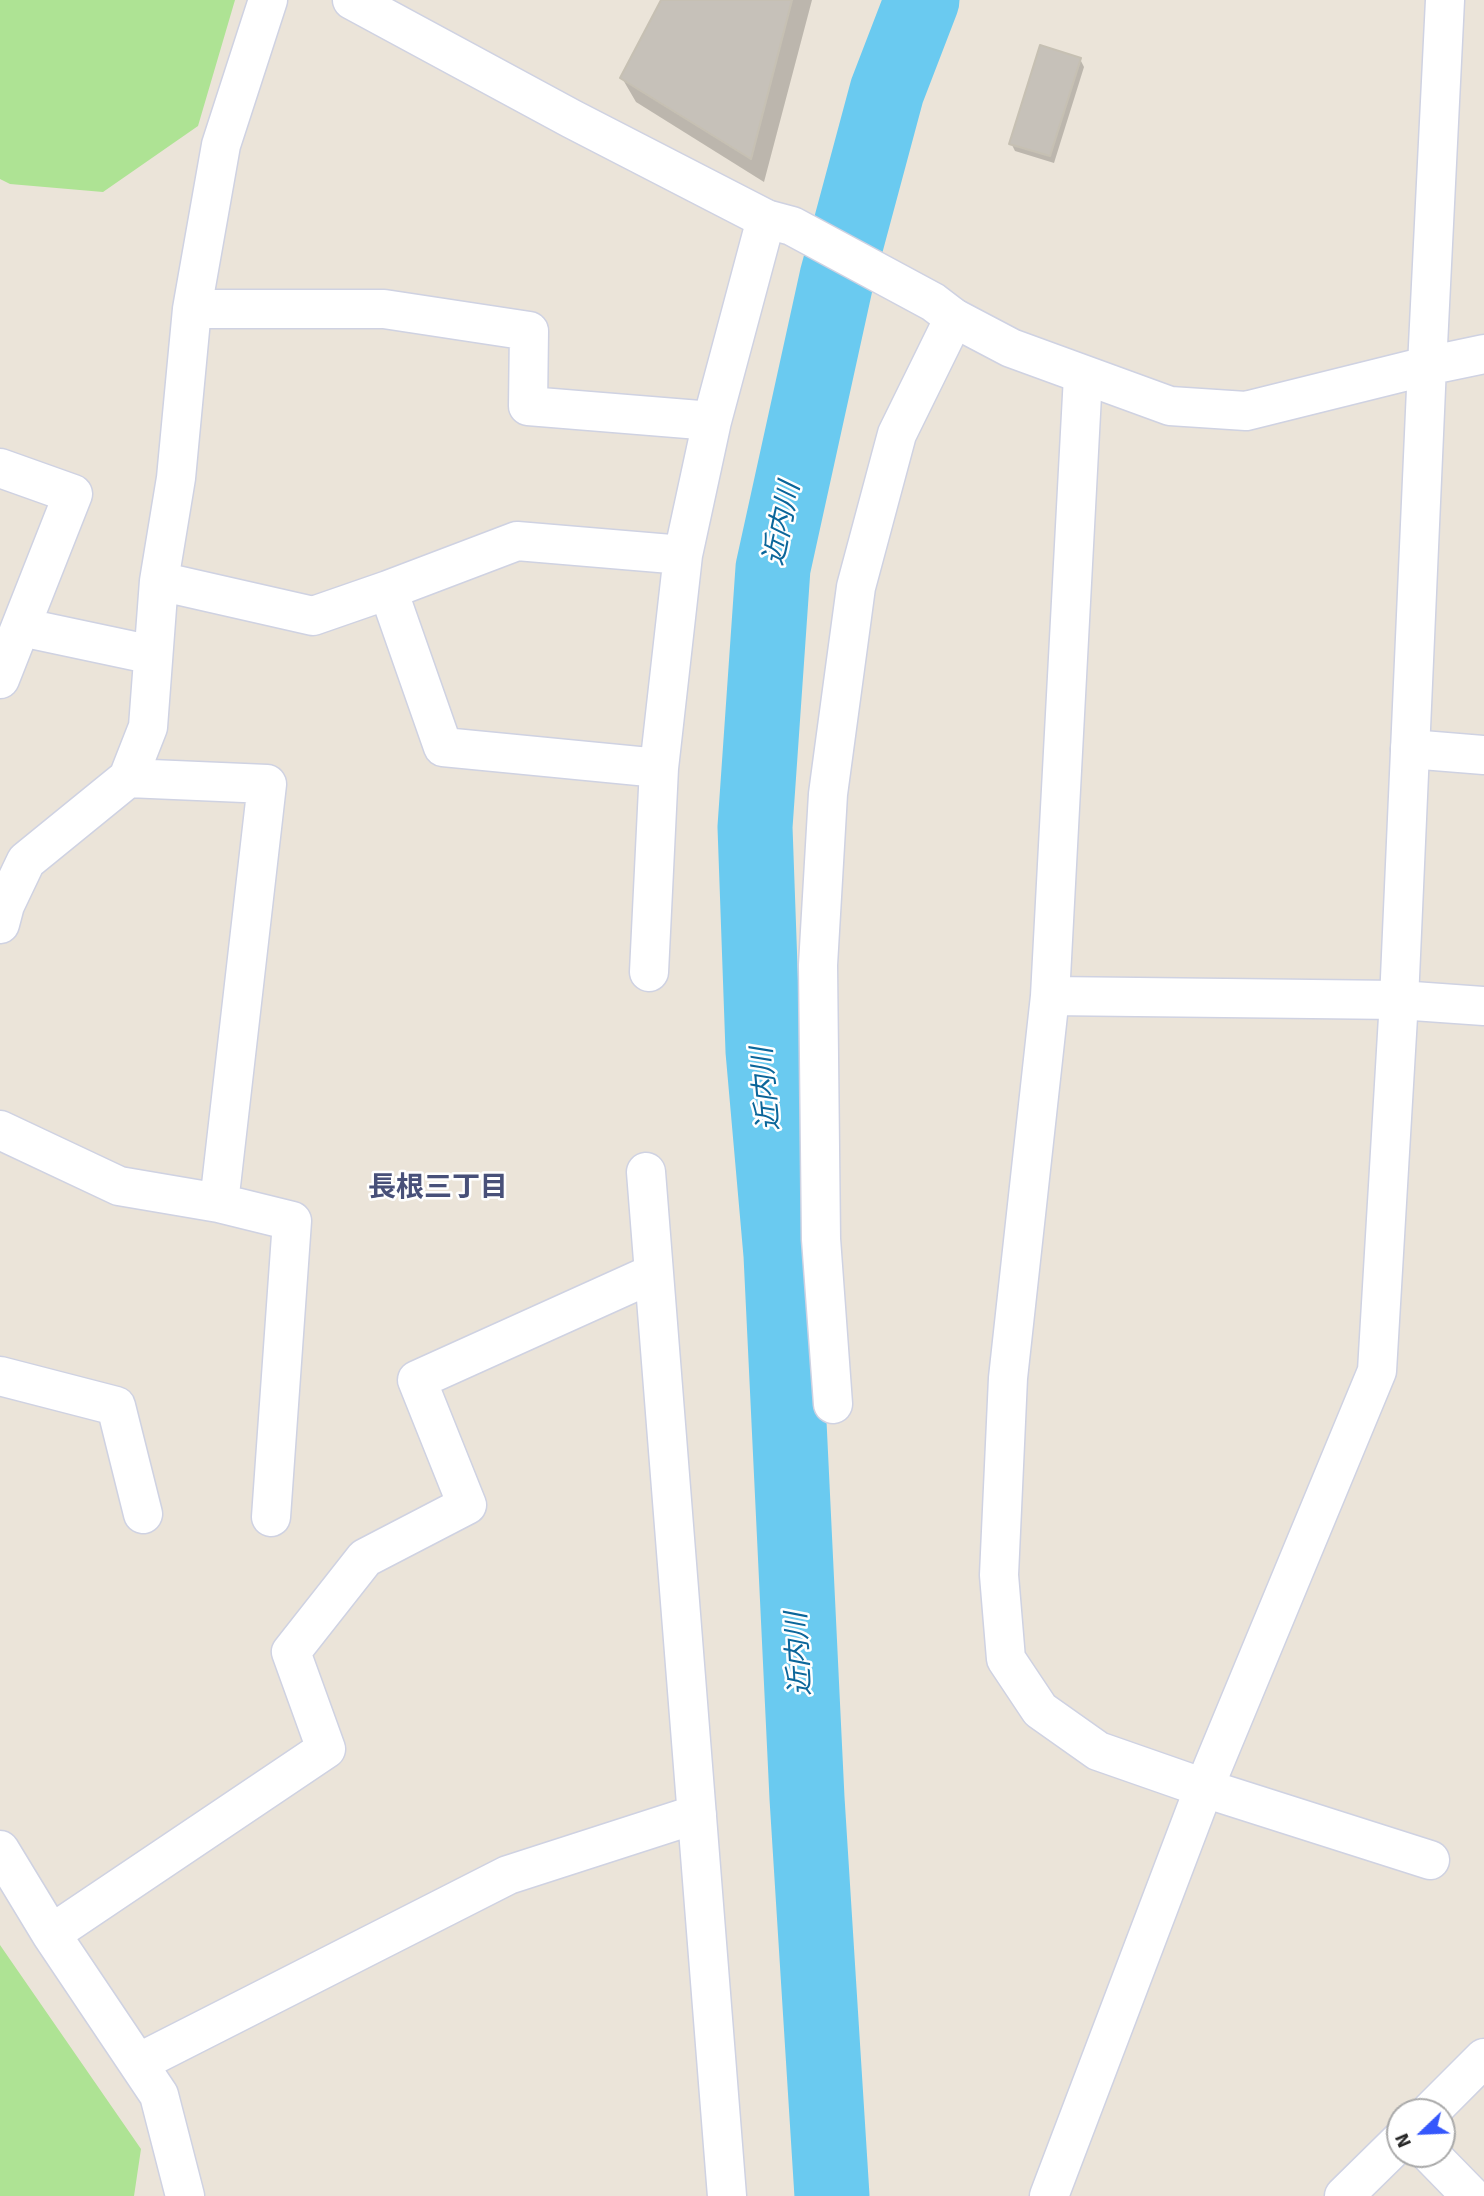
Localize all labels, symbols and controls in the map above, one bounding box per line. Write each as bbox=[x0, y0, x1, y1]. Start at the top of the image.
water label: 近内川 bbox=[758, 479, 808, 569]
water label: 近内川 bbox=[747, 1046, 787, 1132]
district label: 長根三丁目 bbox=[368, 1172, 508, 1206]
water label: 近内川 bbox=[781, 1611, 819, 1697]
north arrow bbox=[1386, 2098, 1456, 2168]
text: N bbox=[1390, 2130, 1417, 2151]

